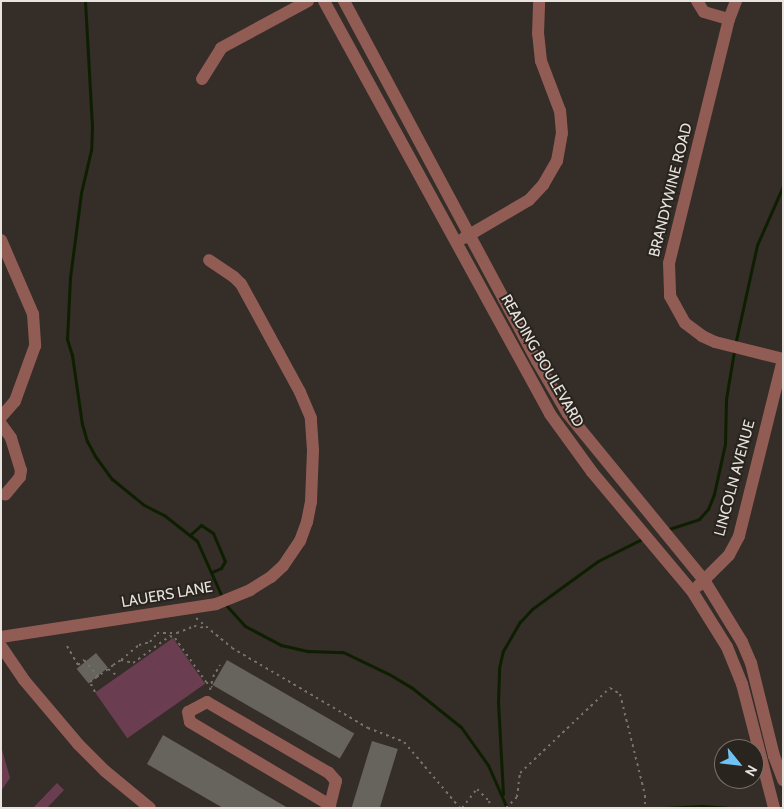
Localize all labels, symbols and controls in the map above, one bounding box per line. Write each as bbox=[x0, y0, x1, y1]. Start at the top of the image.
street label: BRANDYWINE ROAD bbox=[646, 121, 696, 259]
street label: READING BOULEVARD bbox=[497, 291, 587, 431]
street label: LINCOLN AVENUE bbox=[711, 418, 759, 538]
street label: LAUERS LANE bbox=[120, 578, 214, 612]
north arrow bbox=[714, 739, 764, 789]
text: N bbox=[741, 762, 762, 779]

